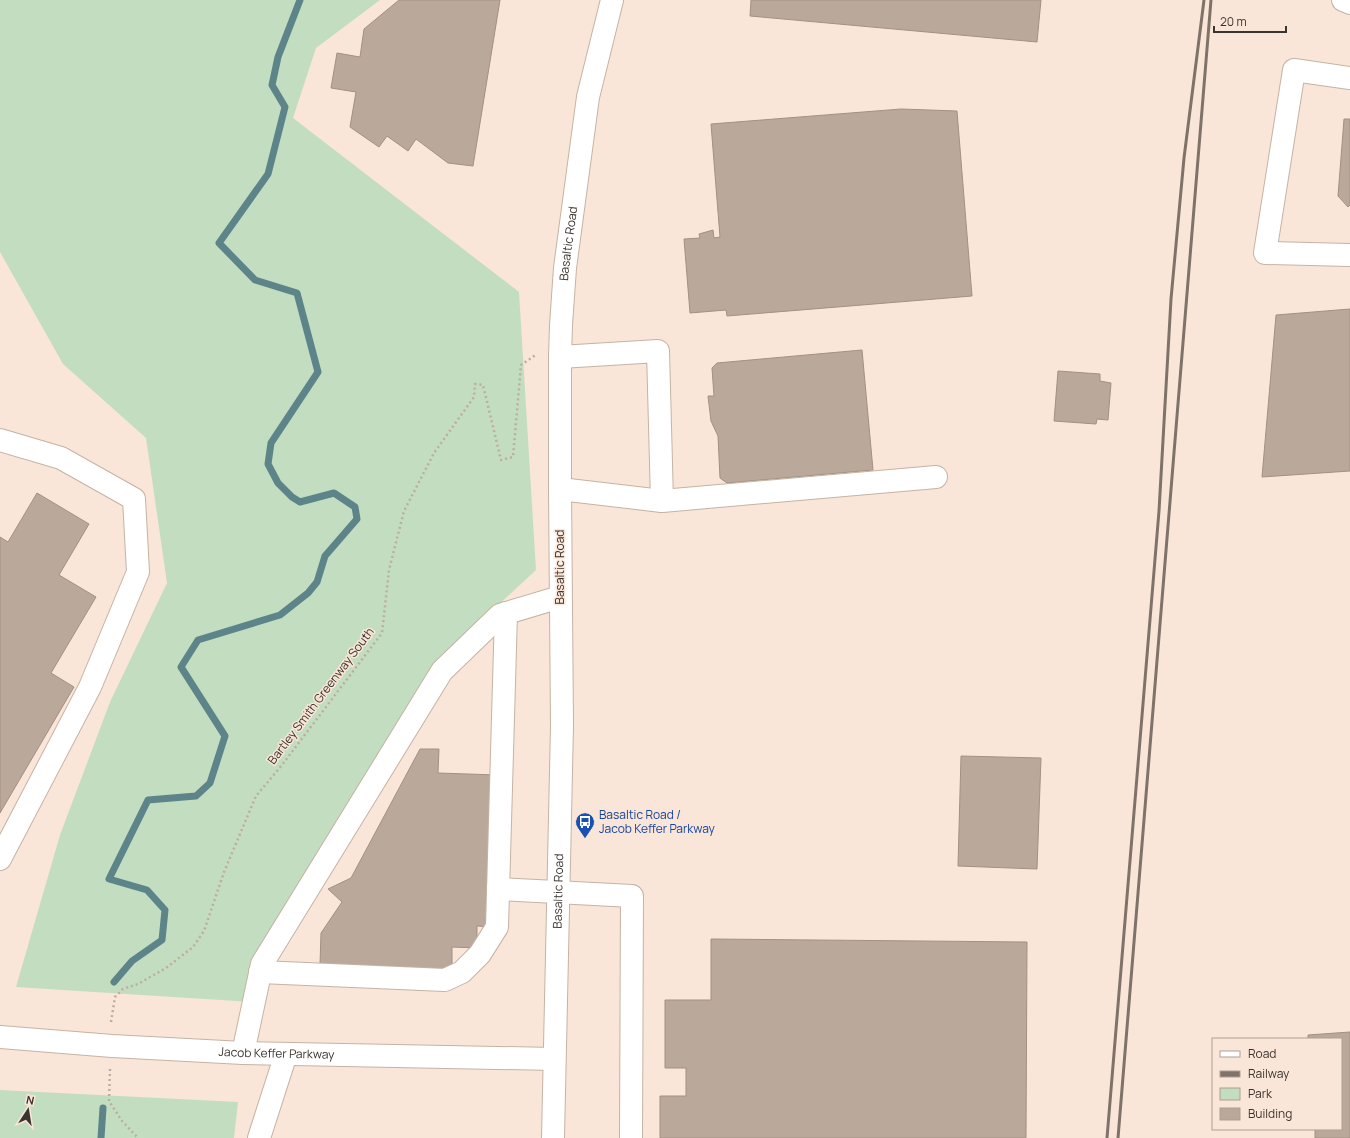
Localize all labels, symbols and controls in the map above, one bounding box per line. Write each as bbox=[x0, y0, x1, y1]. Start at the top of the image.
scale bar bbox=[1214, 8, 1286, 34]
text: 20 m bbox=[1220, 13, 1247, 30]
street label: Basaltic Road bbox=[555, 205, 581, 281]
street label: Basaltic Road bbox=[551, 530, 568, 604]
street label: Bartley Smith Greenway South bbox=[263, 624, 378, 768]
place label: Basaltic Road / Jacob Keffer Parkway bbox=[599, 806, 715, 837]
bus stop icon: Basaltic Road / Jacob Keffer Parkway bbox=[574, 811, 596, 839]
street label: Basaltic Road bbox=[549, 853, 567, 929]
legend bbox=[1212, 1038, 1342, 1130]
street label: Jacob Keffer Parkway bbox=[218, 1043, 335, 1063]
text: Road bbox=[1248, 1045, 1276, 1062]
text: Railway bbox=[1248, 1065, 1290, 1082]
text: Park bbox=[1248, 1085, 1273, 1102]
north arrow bbox=[8, 1090, 48, 1130]
text: N bbox=[25, 1092, 36, 1108]
text: Building bbox=[1248, 1105, 1292, 1122]

